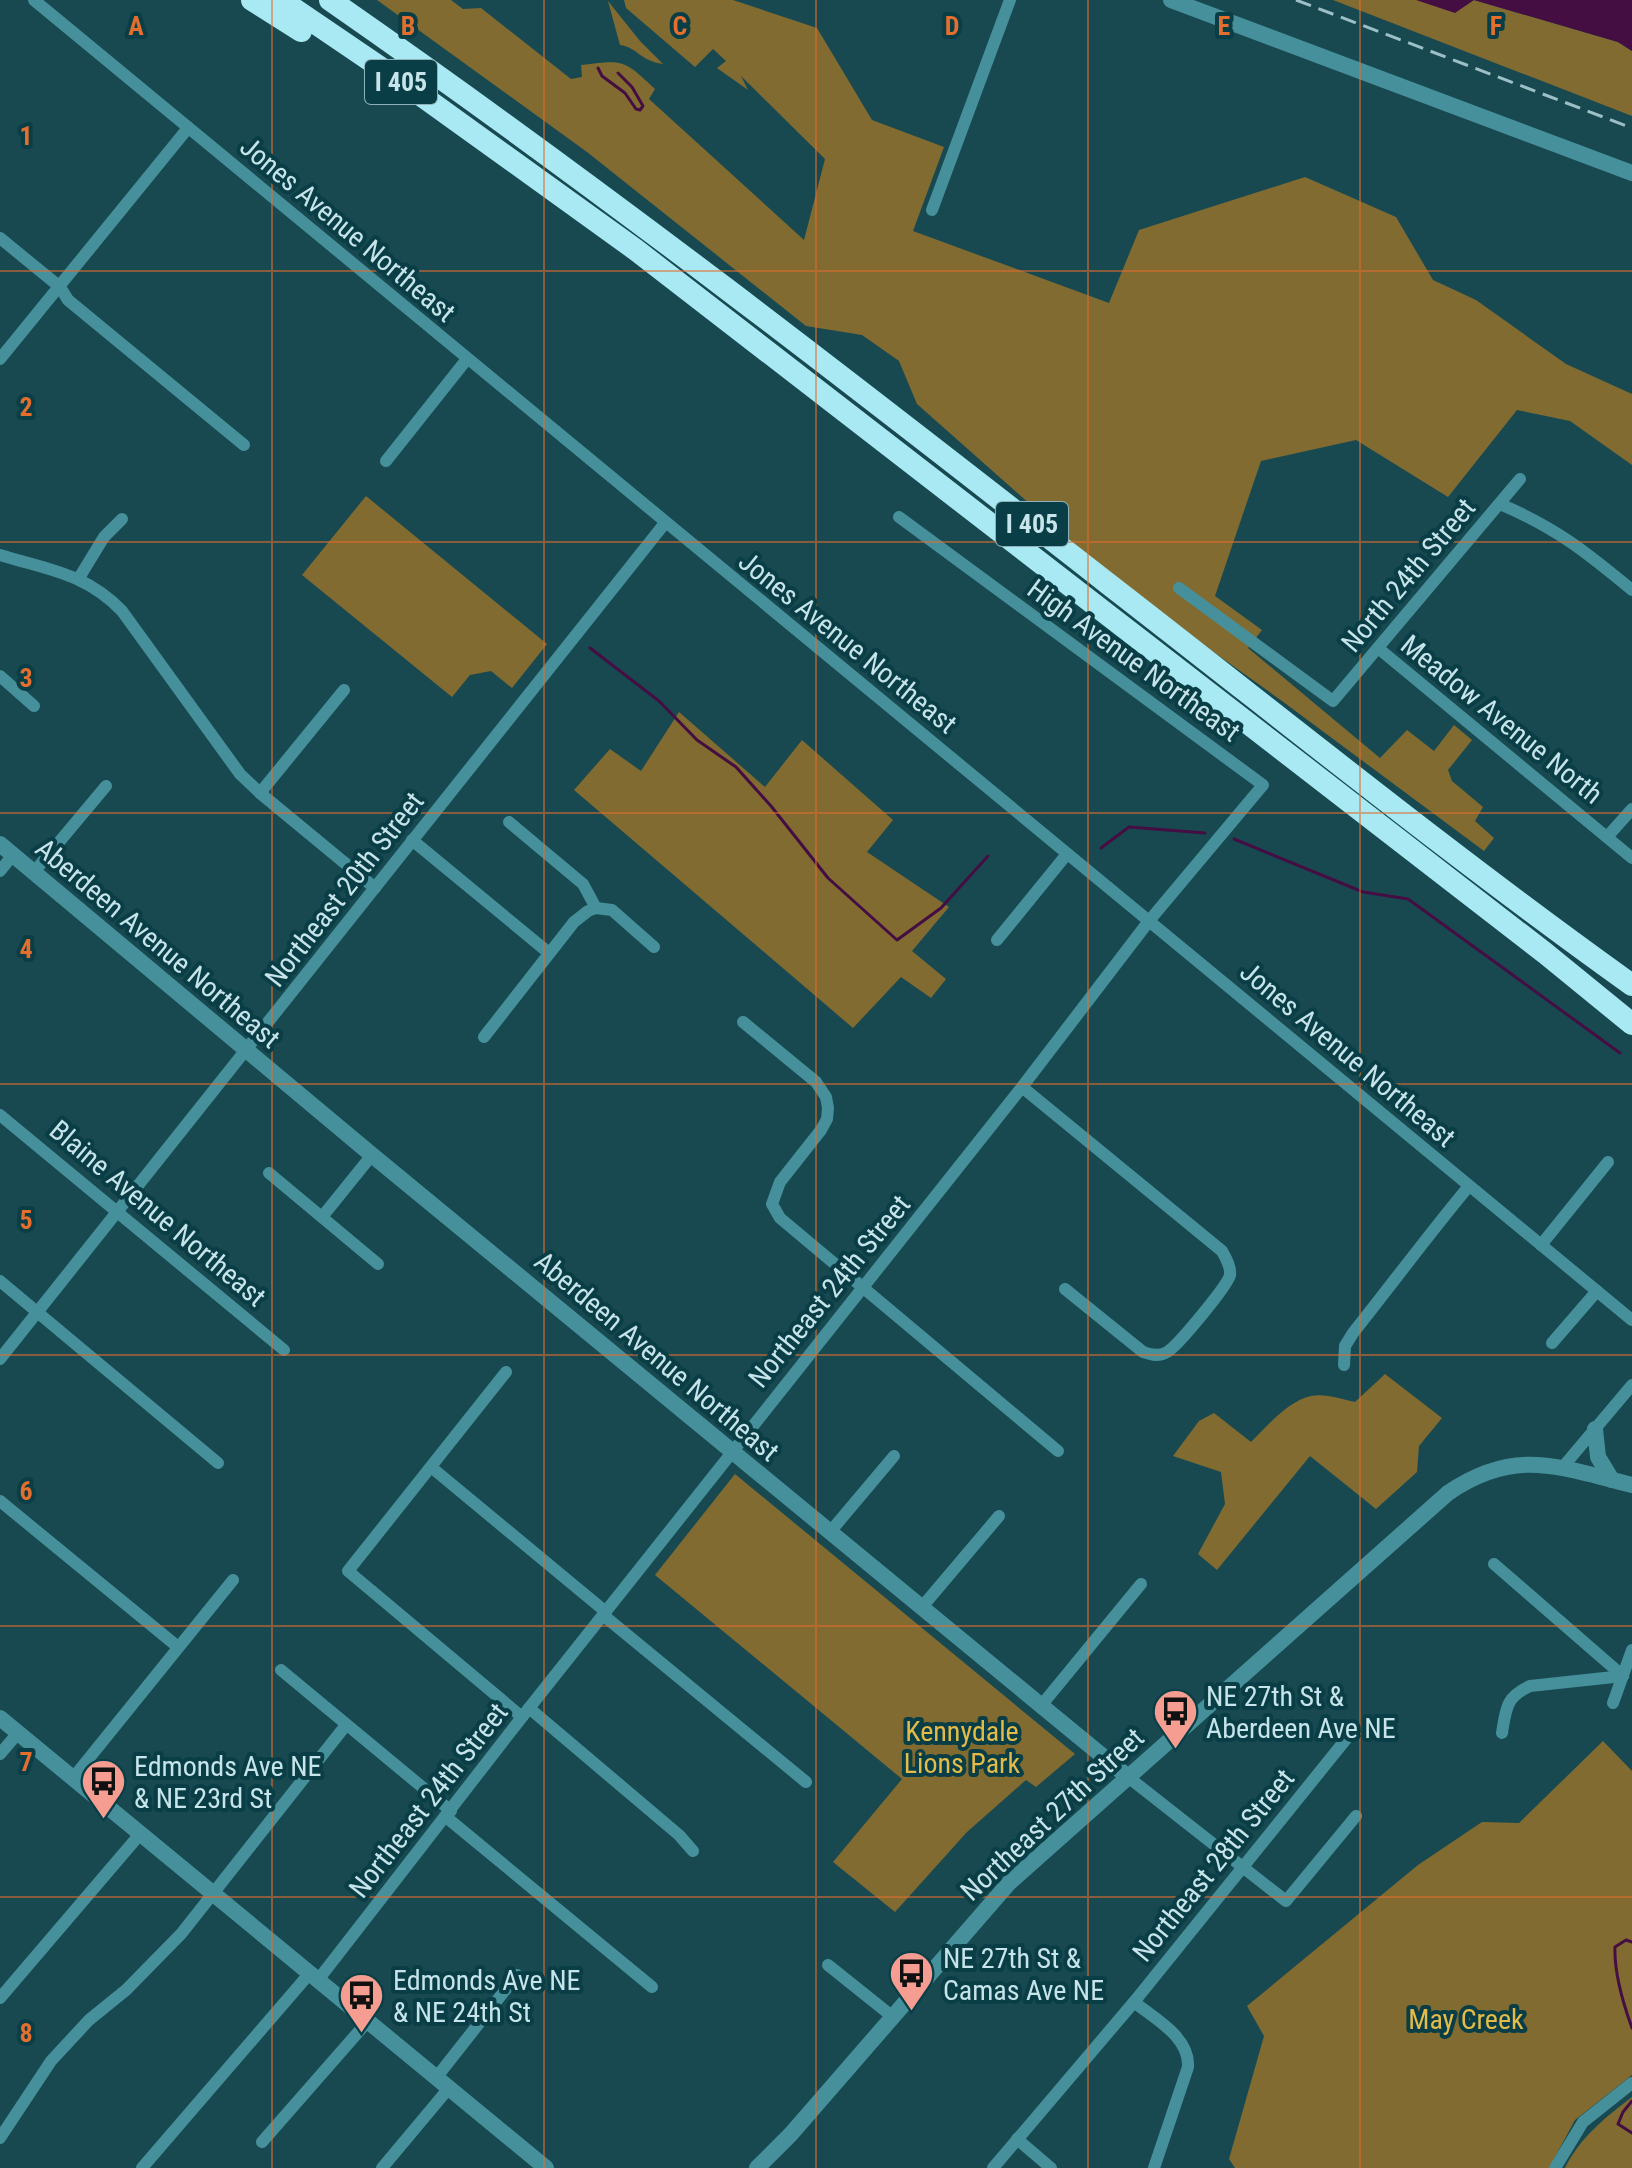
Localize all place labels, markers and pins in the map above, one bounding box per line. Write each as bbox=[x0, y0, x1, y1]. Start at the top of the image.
place label: NE 27th St & Aberdeen Ave NE bbox=[1206, 1680, 1396, 1745]
bus stop icon: NE 27th St & Aberdeen Ave NE bbox=[1151, 1688, 1199, 1751]
place label: Edmonds Ave NE & NE 23rd St bbox=[134, 1750, 321, 1815]
bus stop icon: Edmonds Ave NE & NE 23rd St bbox=[79, 1758, 127, 1821]
place label: NE 27th St & Camas Ave NE bbox=[943, 1942, 1104, 2007]
bus stop icon: NE 27th St & Camas Ave NE bbox=[888, 1950, 936, 2013]
place label: Edmonds Ave NE & NE 24th St bbox=[393, 1964, 580, 2029]
bus stop icon: Edmonds Ave NE & NE 24th St bbox=[338, 1972, 386, 2035]

